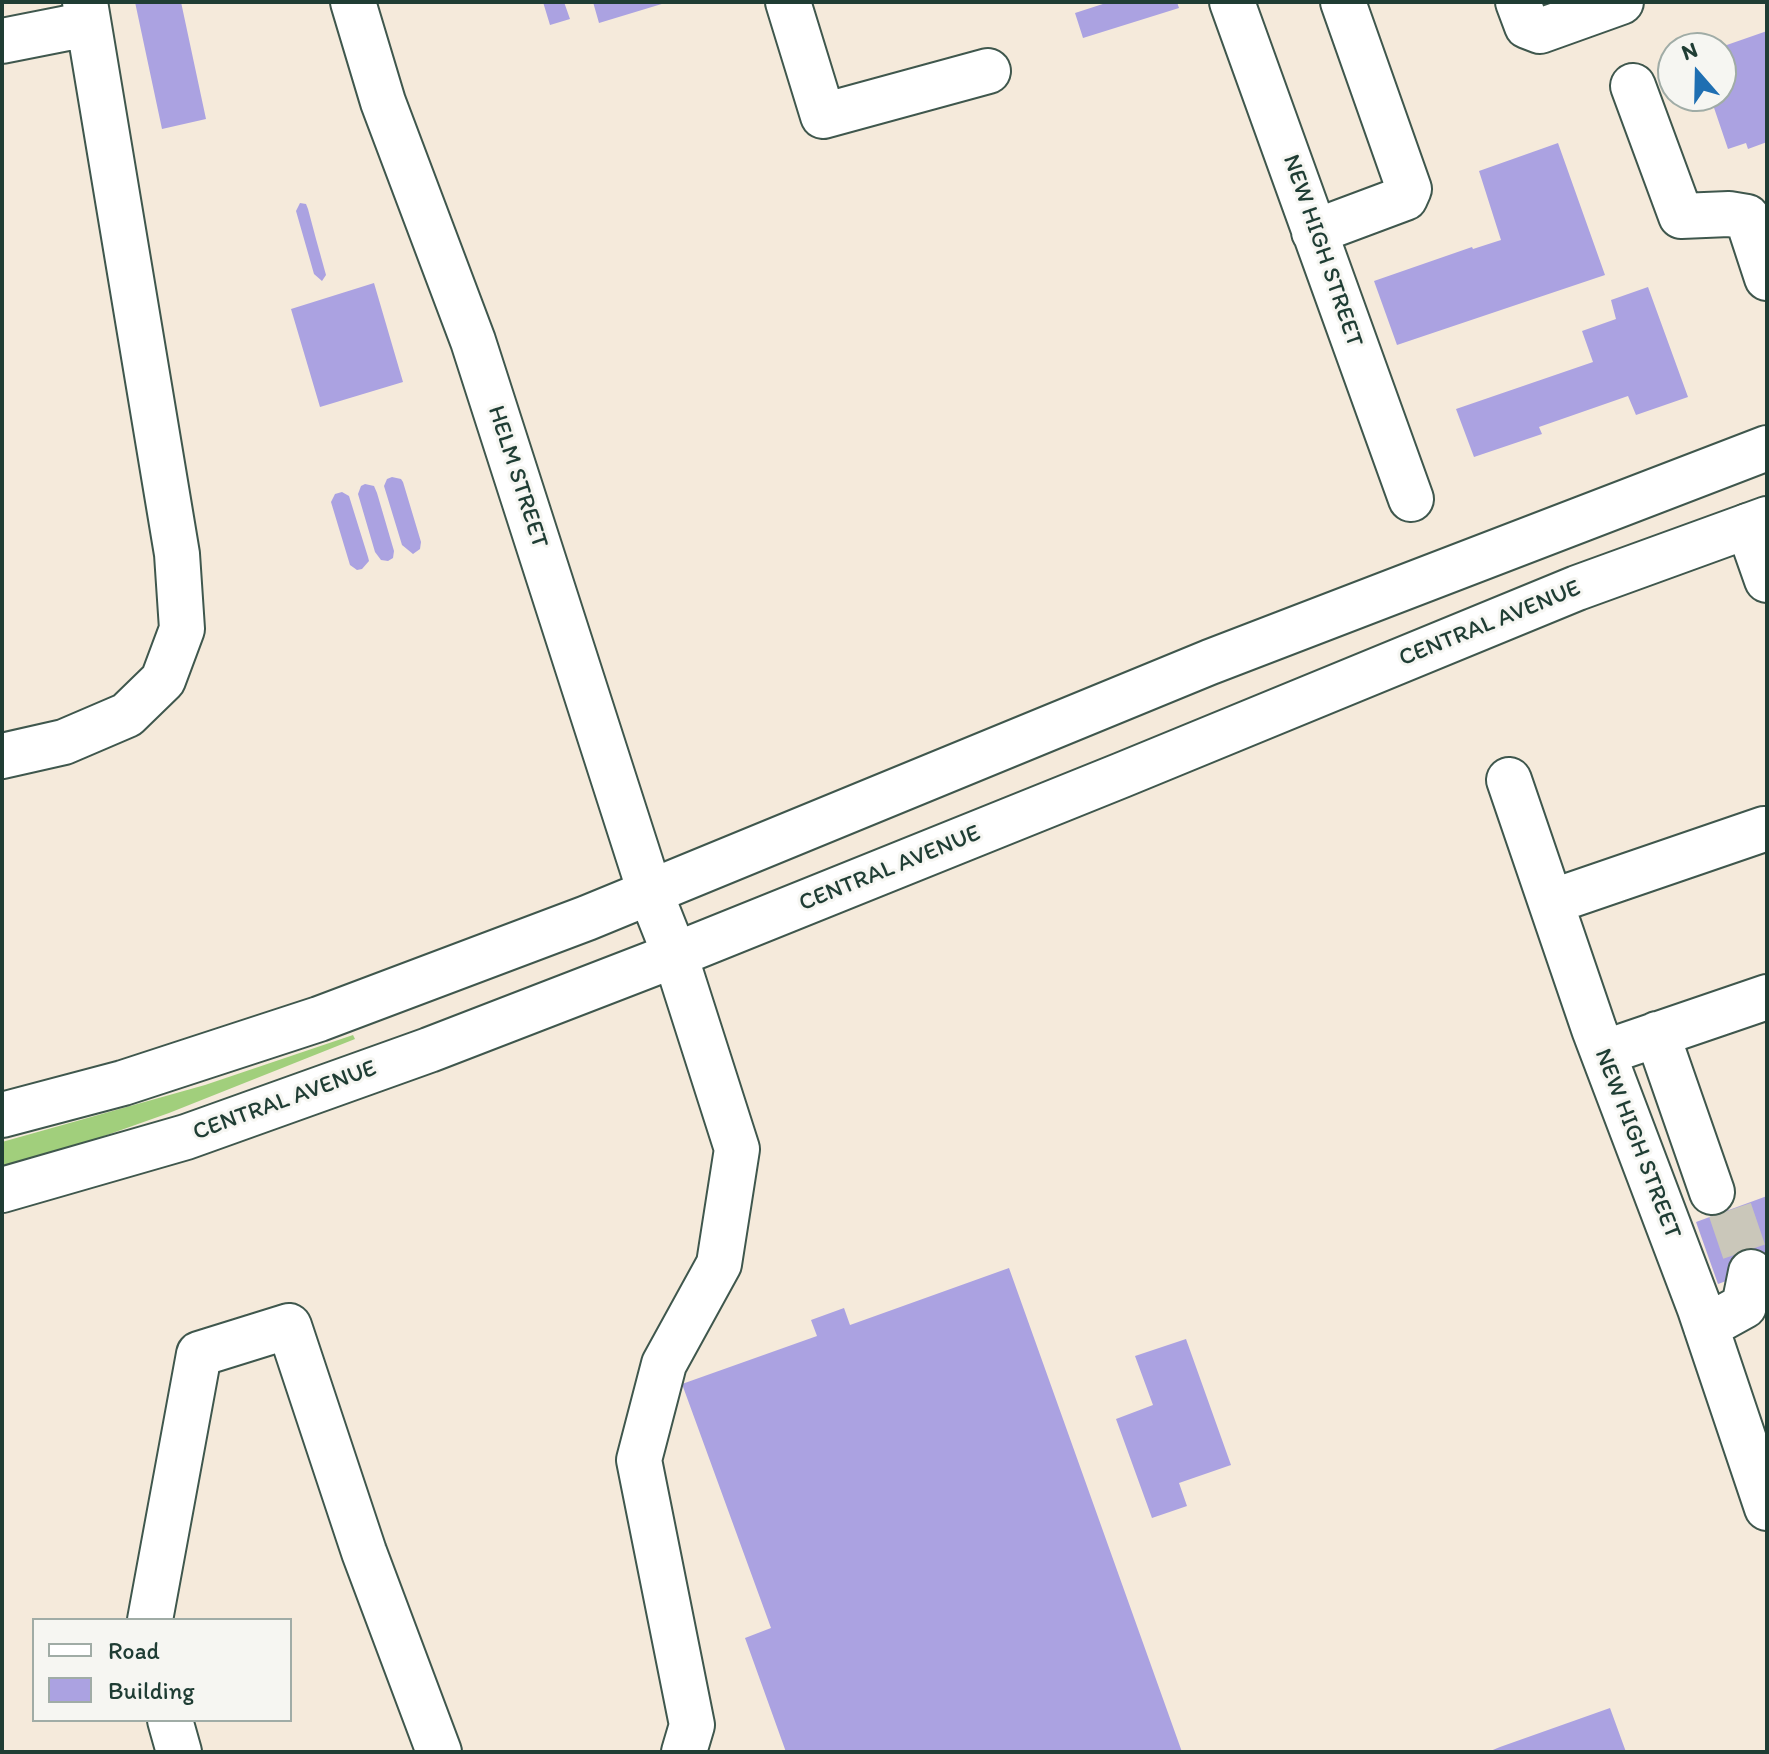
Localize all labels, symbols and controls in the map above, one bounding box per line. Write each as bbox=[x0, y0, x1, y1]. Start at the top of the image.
north arrow bbox=[1657, 32, 1737, 112]
text: N bbox=[1678, 36, 1701, 66]
street label: NEW HIGH STREET bbox=[1276, 151, 1368, 351]
street label: HELM STREET bbox=[480, 402, 554, 552]
street label: CENTRAL AVENUE bbox=[1395, 574, 1585, 674]
street label: CENTRAL AVENUE bbox=[795, 819, 985, 919]
street label: NEW HIGH STREET bbox=[1587, 1045, 1687, 1243]
street label: CENTRAL AVENUE bbox=[189, 1054, 381, 1148]
legend bbox=[32, 1618, 292, 1722]
text: Road bbox=[108, 1636, 160, 1665]
text: Building bbox=[108, 1676, 195, 1705]

